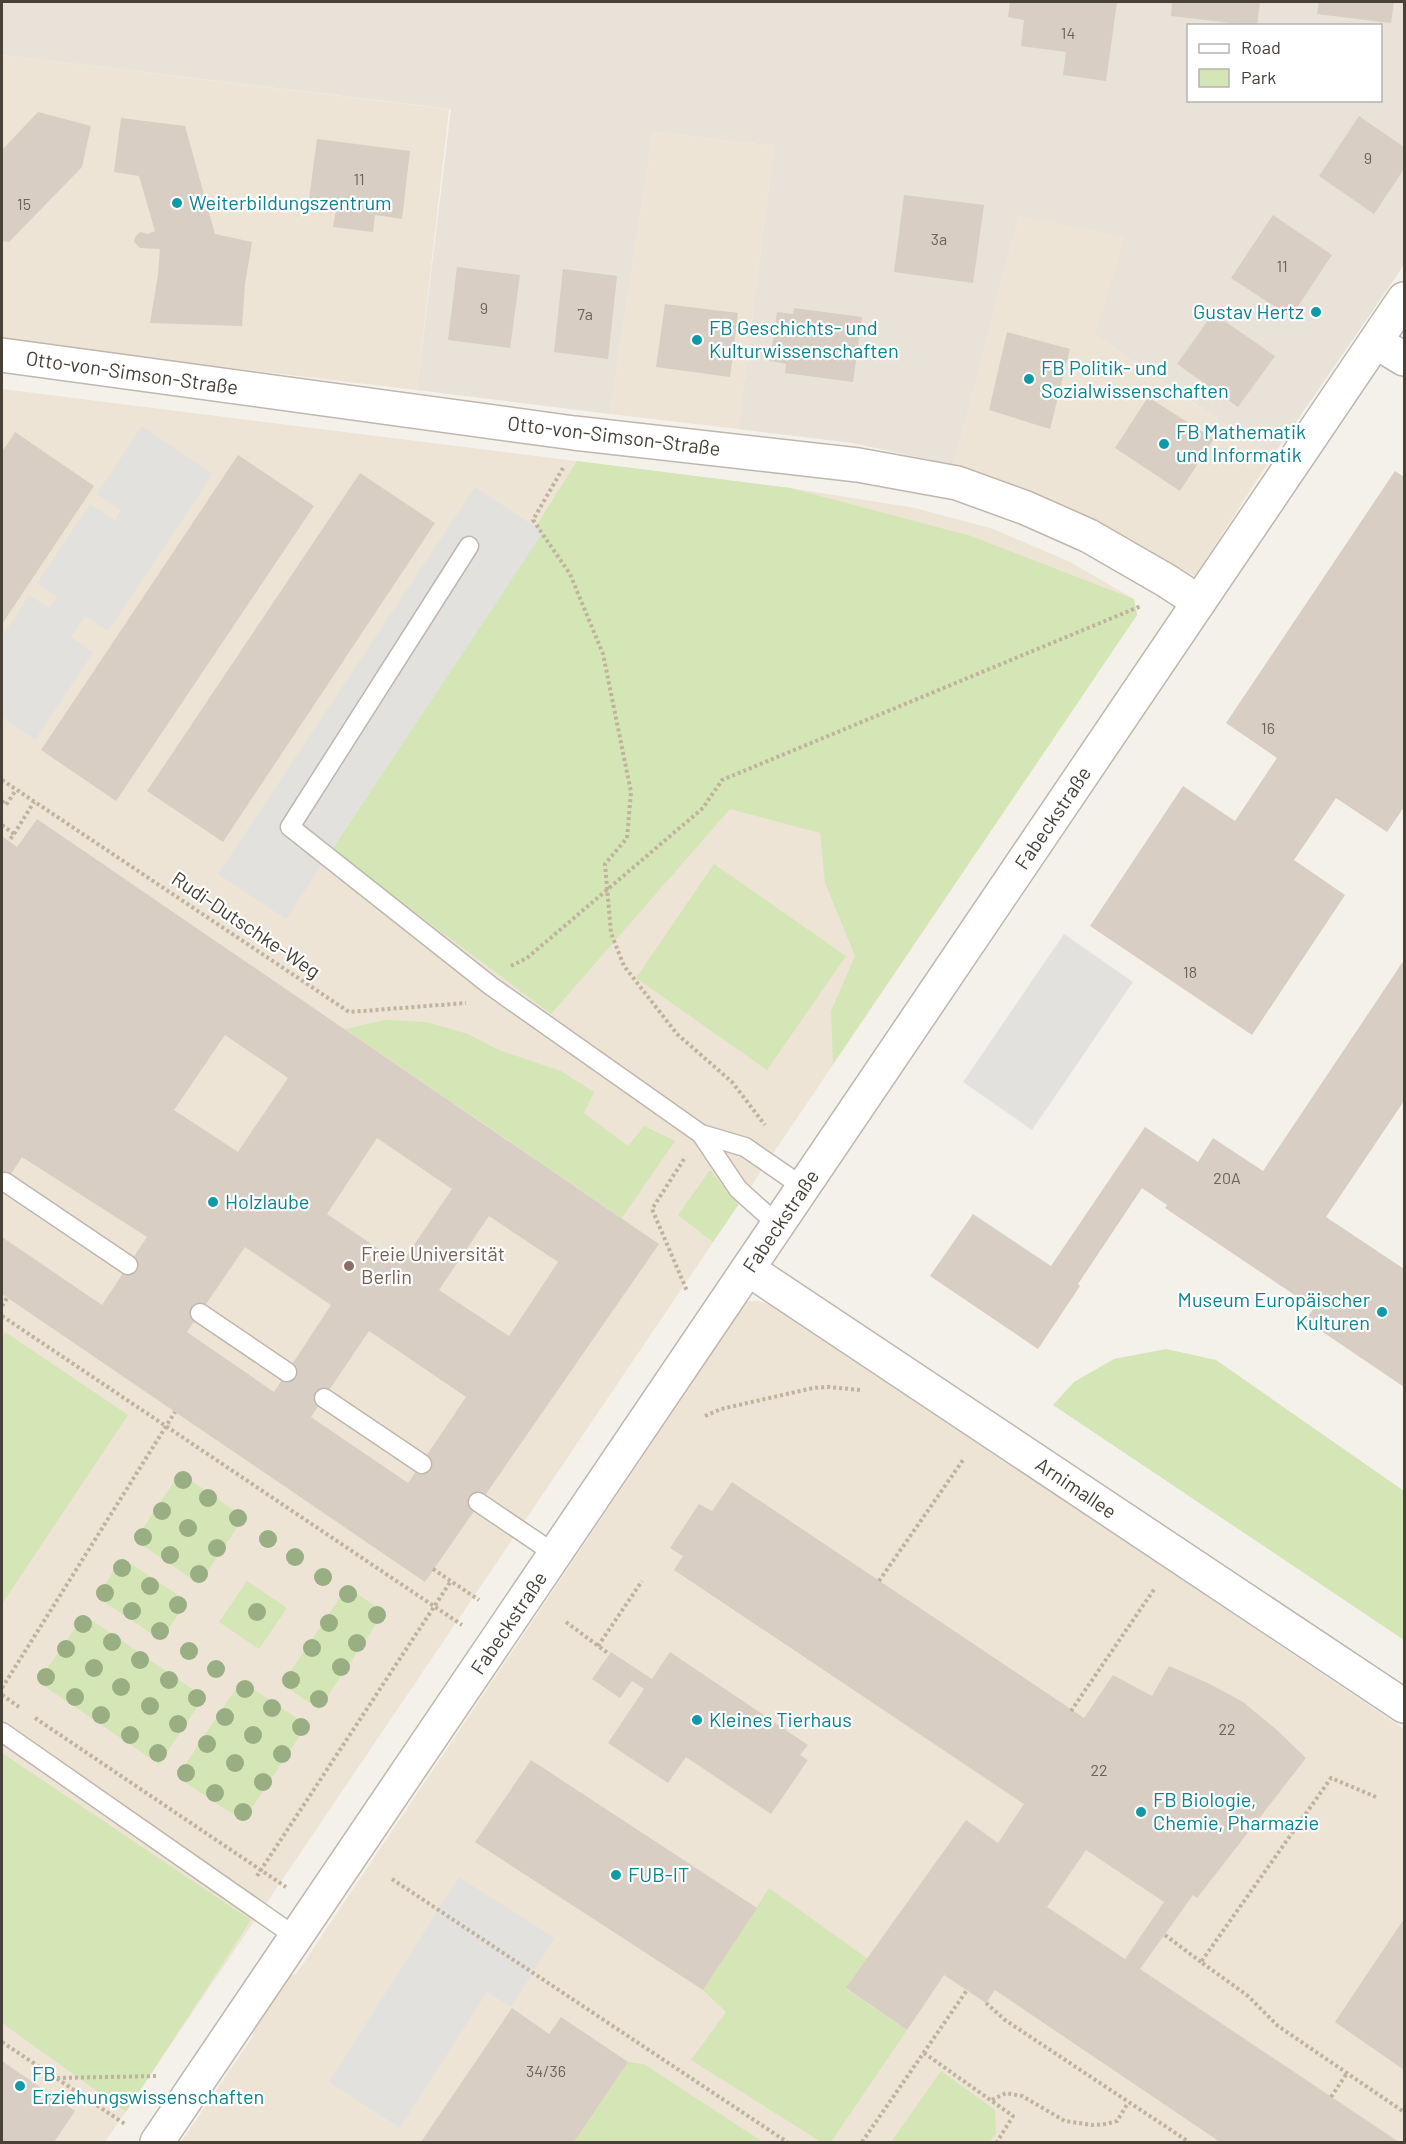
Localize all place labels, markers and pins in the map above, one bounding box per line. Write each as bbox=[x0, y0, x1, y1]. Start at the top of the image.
place label: Weiterbildungszentrum bbox=[189, 190, 392, 214]
marker: Weiterbildungszentrum bbox=[170, 196, 184, 210]
place label: Gustav Hertz bbox=[1193, 299, 1304, 323]
marker: Gustav Hertz bbox=[1309, 305, 1323, 319]
place label: FB Geschichts- und Kulturwissenschaften bbox=[709, 315, 899, 362]
marker: FB Geschichts- und Kulturwissenschaften bbox=[690, 333, 704, 347]
place label: FB Politik- und Sozialwissenschaften bbox=[1041, 355, 1229, 402]
marker: FB Politik- und Sozialwissenschaften bbox=[1022, 372, 1036, 386]
place label: FB Mathematik und Informatik bbox=[1176, 419, 1306, 466]
marker: FB Mathematik und Informatik bbox=[1157, 437, 1171, 451]
place label: Holzlaube bbox=[225, 1189, 309, 1213]
marker: Holzlaube bbox=[206, 1195, 220, 1209]
place label: Freie Universität Berlin bbox=[361, 1241, 505, 1288]
marker: Freie Universität Berlin bbox=[342, 1259, 356, 1273]
place label: Museum Europäischer Kulturen bbox=[1178, 1287, 1370, 1334]
marker: Museum Europäischer Kulturen bbox=[1375, 1305, 1389, 1319]
place label: Kleines Tierhaus bbox=[709, 1707, 852, 1731]
marker: Kleines Tierhaus bbox=[690, 1713, 704, 1727]
place label: FB Biologie, Chemie, Pharmazie bbox=[1153, 1787, 1319, 1834]
marker: FB Biologie, Chemie, Pharmazie bbox=[1134, 1805, 1148, 1819]
place label: FUB-IT bbox=[628, 1862, 689, 1886]
marker: FUB-IT bbox=[609, 1868, 623, 1882]
place label: FB Erziehungswissenschaften bbox=[32, 2061, 264, 2108]
marker: FB Erziehungswissenschaften bbox=[13, 2079, 27, 2093]

